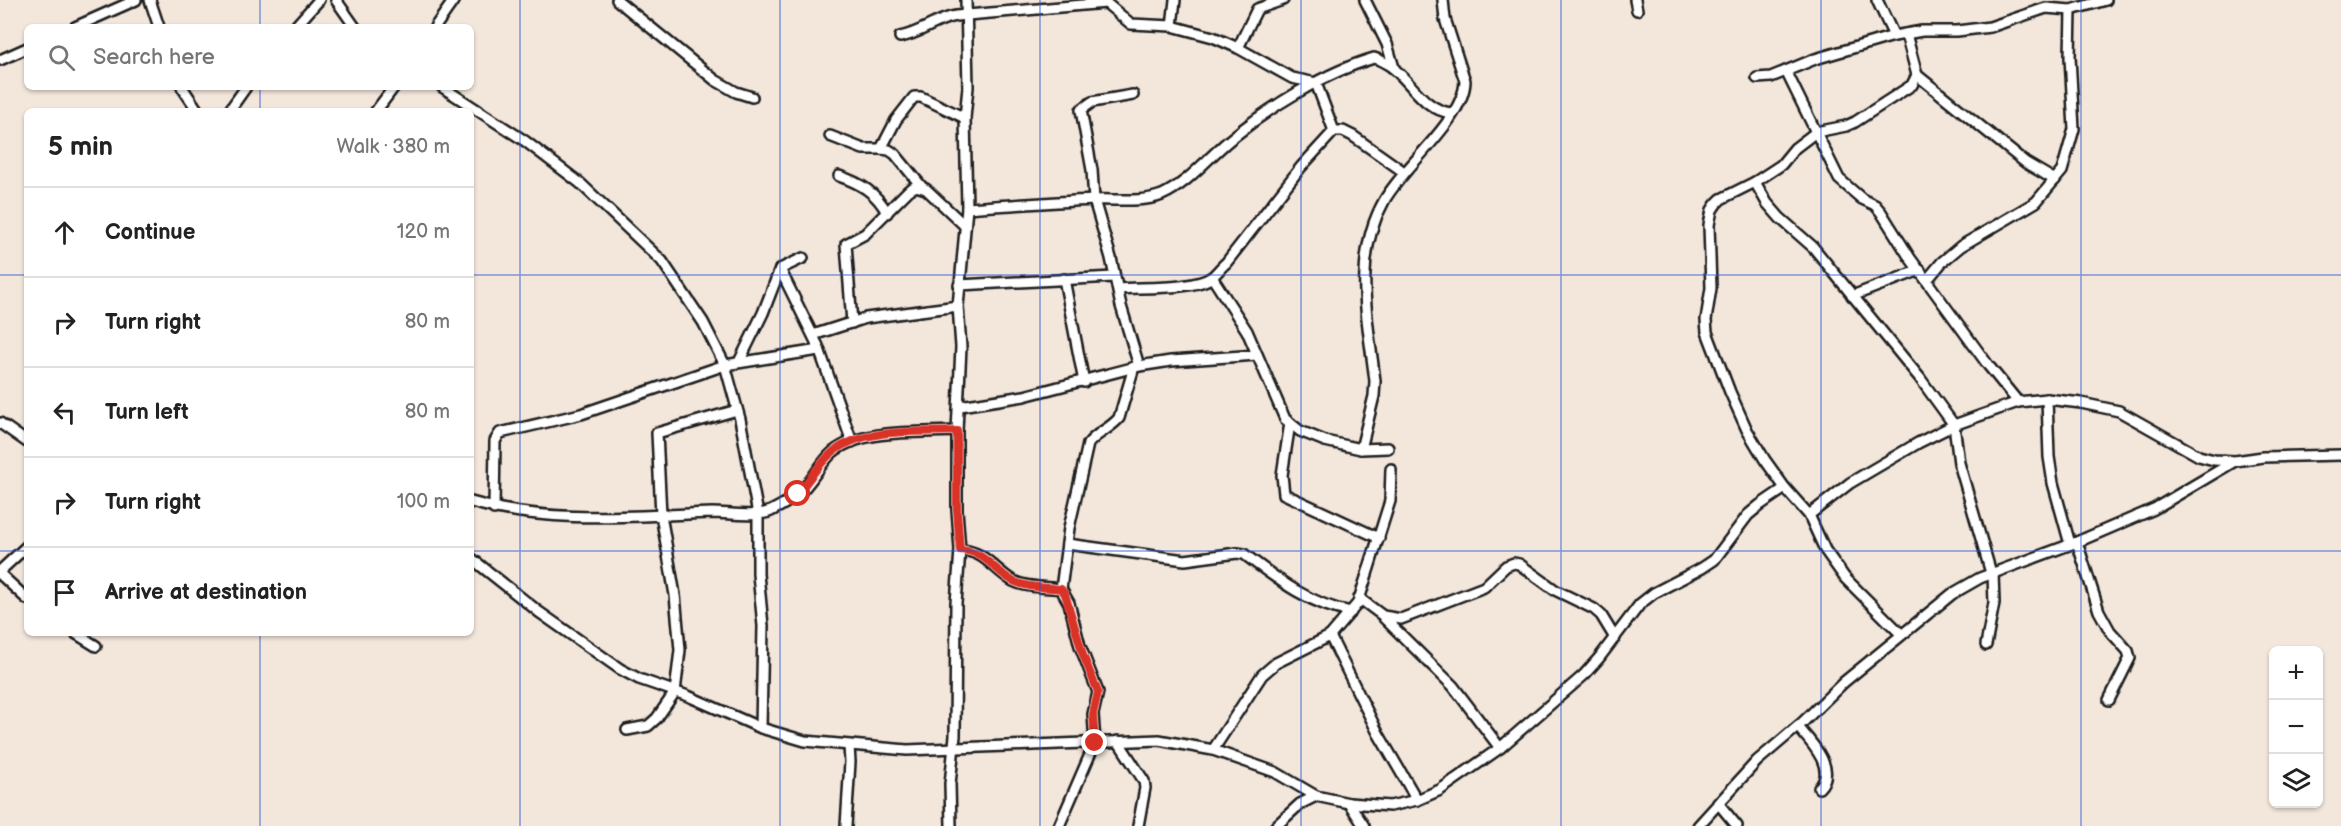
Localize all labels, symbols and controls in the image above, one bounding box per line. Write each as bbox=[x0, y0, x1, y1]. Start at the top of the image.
search box bbox=[24, 24, 474, 90]
icon: search bbox=[45, 41, 78, 74]
text: Search here bbox=[93, 44, 215, 71]
text: 5 min bbox=[48, 132, 113, 163]
text: Walk · 380 m bbox=[337, 135, 450, 159]
icon: ahead bbox=[48, 216, 81, 249]
text: Continue bbox=[105, 219, 195, 246]
text: 120 m bbox=[397, 220, 450, 244]
icon: right bbox=[48, 306, 81, 339]
text: Turn right bbox=[105, 309, 201, 336]
text: 80 m bbox=[405, 310, 450, 334]
icon: left bbox=[48, 396, 81, 429]
text: Turn left bbox=[105, 399, 189, 426]
text: 80 m bbox=[405, 400, 450, 424]
route start bbox=[784, 480, 810, 506]
icon: right bbox=[48, 486, 81, 519]
text: Turn right bbox=[105, 489, 201, 516]
text: 100 m bbox=[397, 490, 450, 514]
icon: arrive bbox=[48, 576, 81, 609]
text: Arrive at destination bbox=[105, 579, 307, 606]
map controls bbox=[2269, 646, 2323, 808]
button: + bbox=[2269, 646, 2323, 700]
button: − bbox=[2269, 700, 2323, 754]
route end bbox=[1081, 729, 1107, 755]
button: layers bbox=[2269, 754, 2323, 808]

